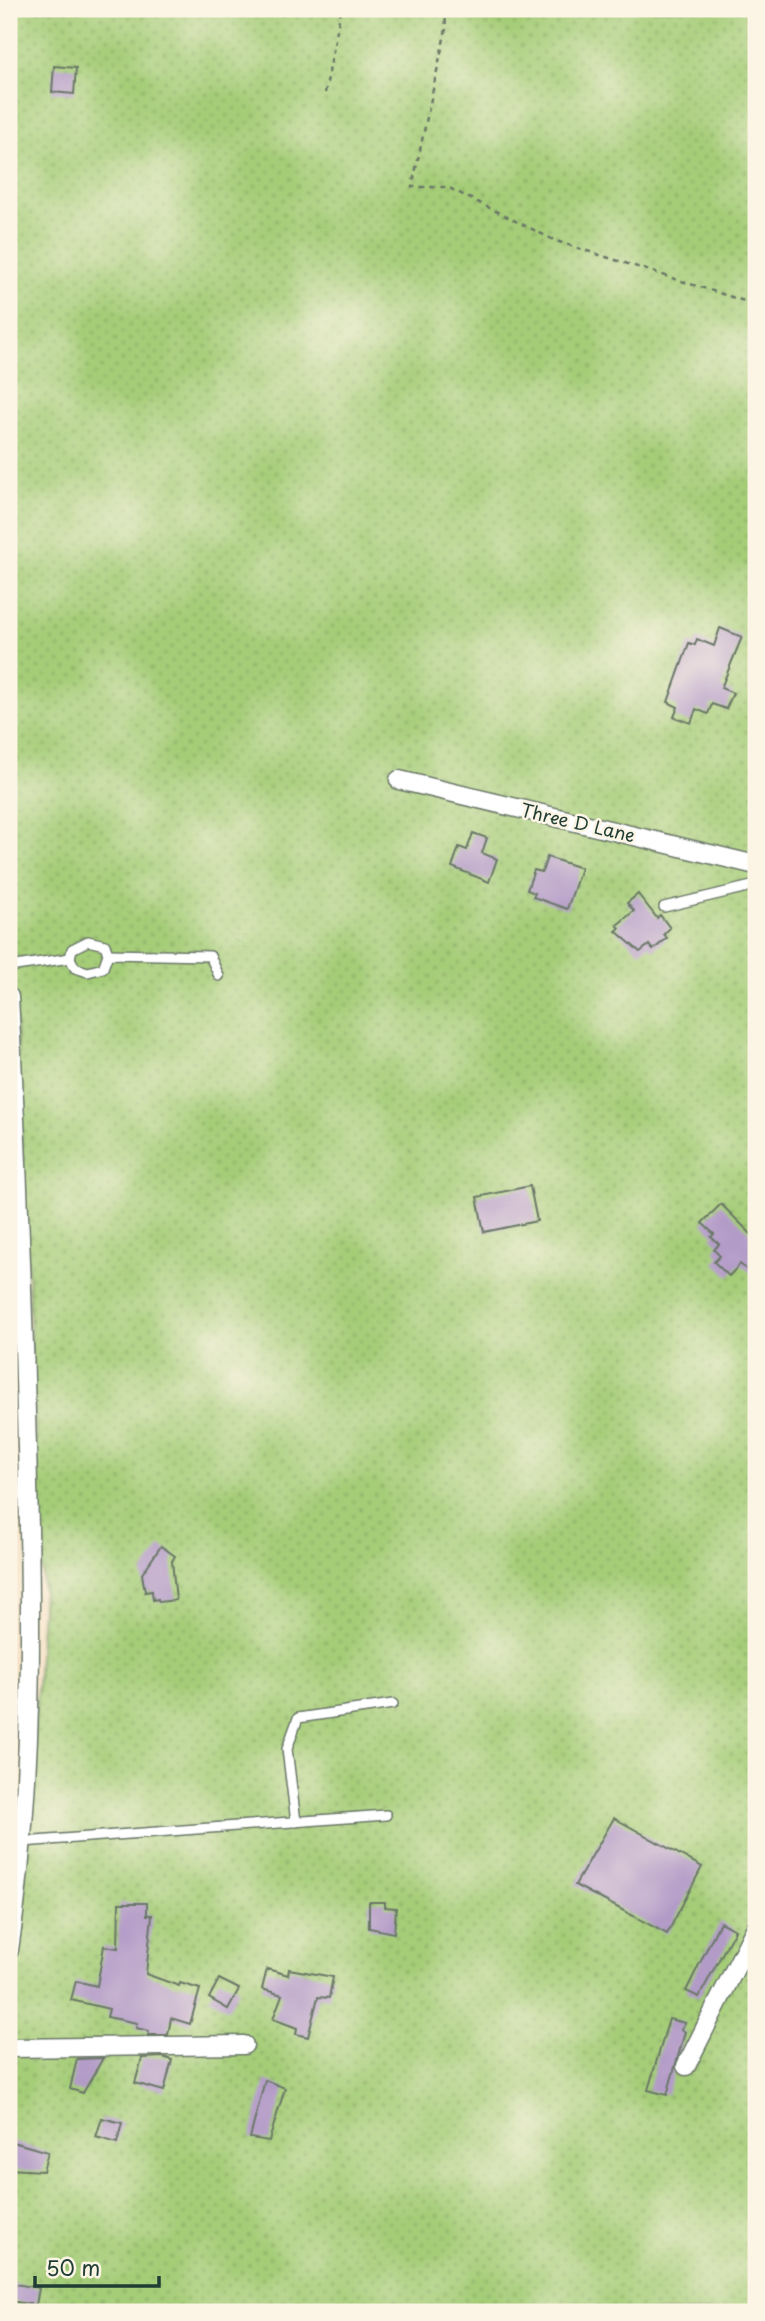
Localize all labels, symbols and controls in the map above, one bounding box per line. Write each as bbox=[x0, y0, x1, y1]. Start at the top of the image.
street label: Three D Lane bbox=[518, 796, 638, 848]
scale bar bbox=[35, 2244, 159, 2288]
text: 50 m bbox=[46, 2251, 100, 2283]

